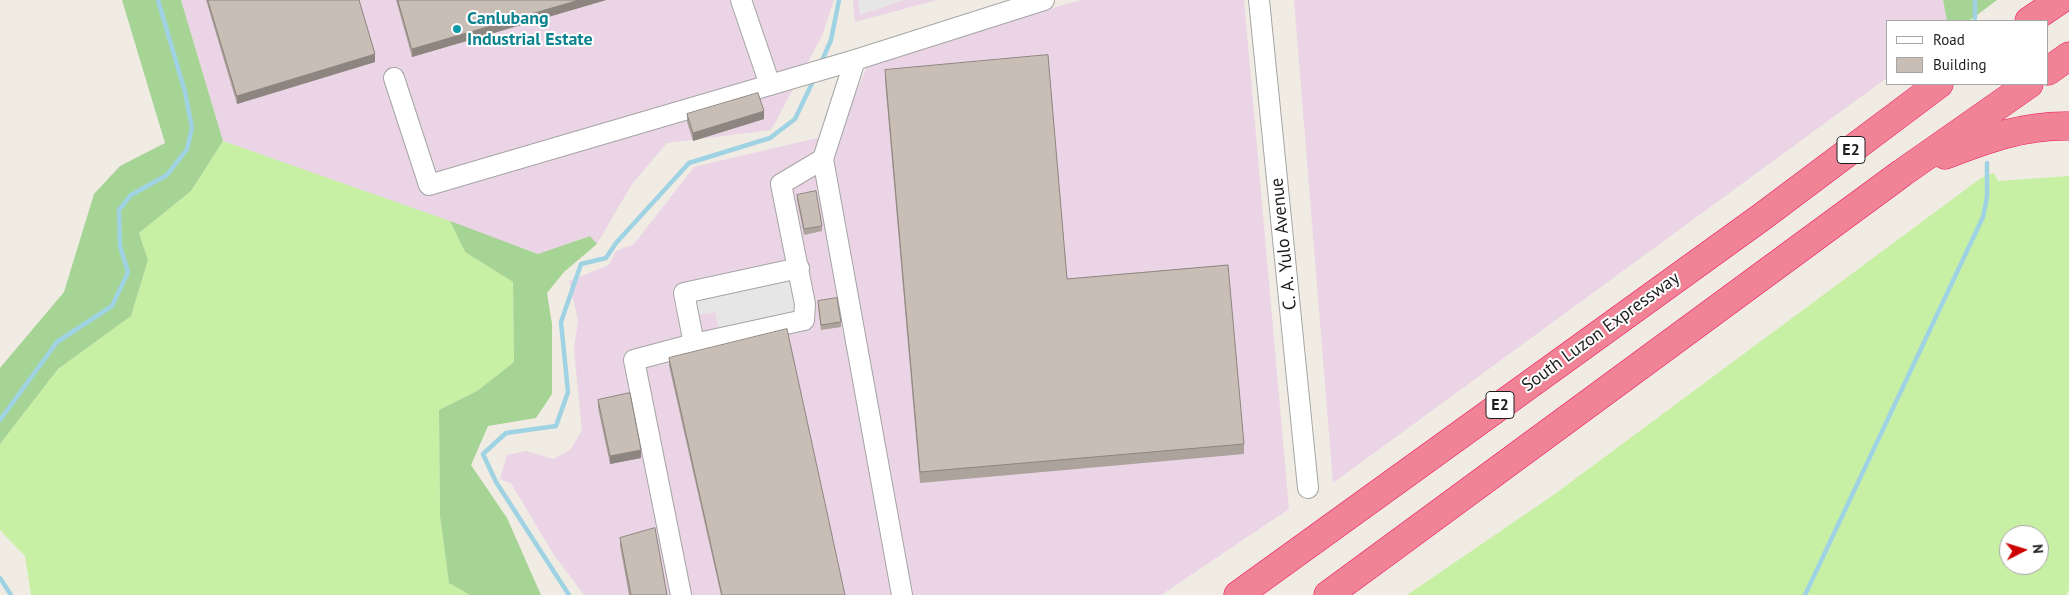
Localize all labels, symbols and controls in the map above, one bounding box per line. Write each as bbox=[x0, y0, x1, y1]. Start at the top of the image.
place label: Canlubang Industrial Estate bbox=[467, 8, 593, 50]
legend bbox=[1886, 20, 2049, 85]
marker: Canlubang Industrial Estate bbox=[451, 23, 463, 35]
text: Road bbox=[1933, 30, 1965, 49]
text: Building bbox=[1933, 55, 1987, 74]
road number: E2 bbox=[1837, 136, 1865, 164]
street label: C. A. Yulo Avenue bbox=[1266, 177, 1302, 311]
street label: South Luzon Expressway bbox=[1518, 267, 1684, 397]
road number: E2 bbox=[1486, 392, 1514, 418]
north arrow bbox=[1999, 525, 2049, 575]
text: N bbox=[2029, 543, 2047, 554]

